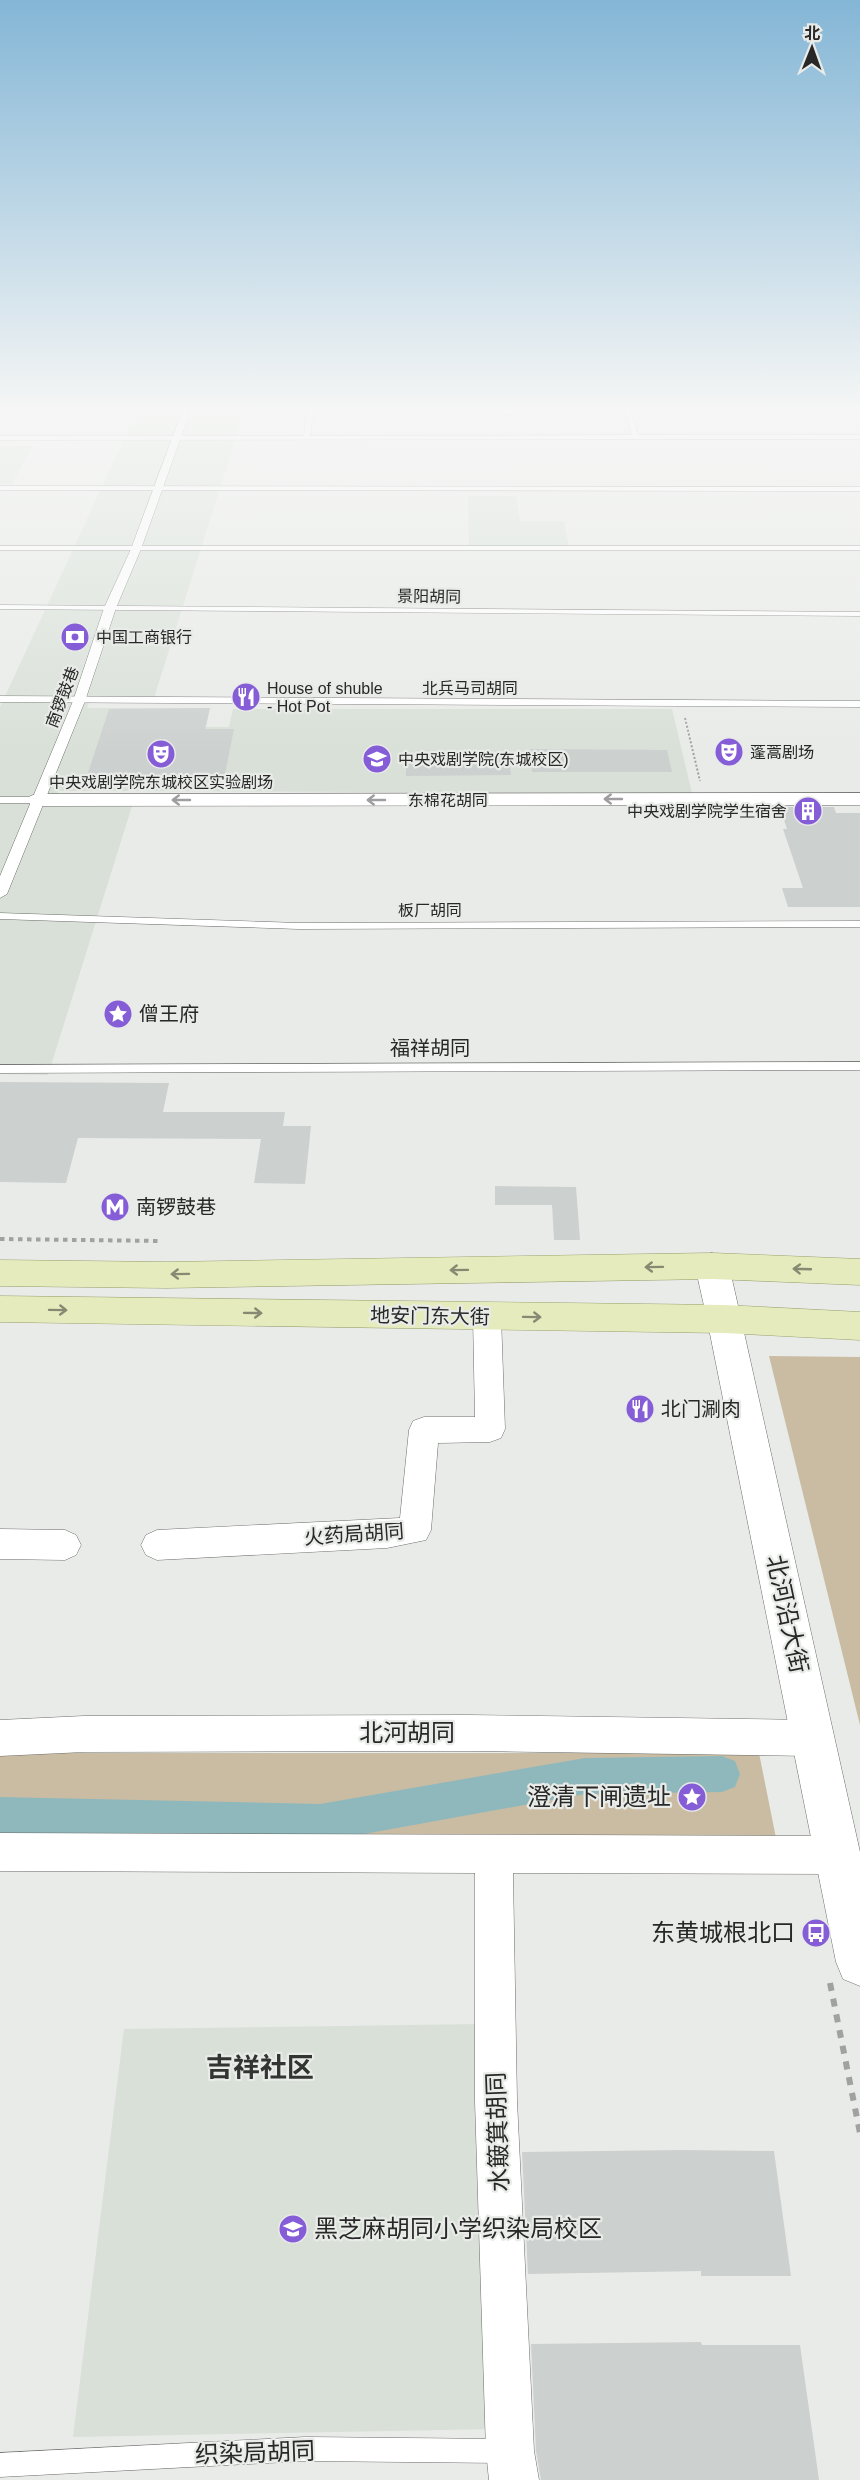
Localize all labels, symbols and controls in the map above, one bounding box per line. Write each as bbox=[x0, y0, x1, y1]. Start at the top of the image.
north arrow bbox=[782, 18, 842, 78]
text: 北 bbox=[804, 25, 820, 42]
street label: 景阳胡同 bbox=[397, 587, 461, 606]
bank icon: 中国工商银行 bbox=[59, 621, 91, 653]
place label: 中国工商银行 bbox=[96, 629, 192, 646]
street label: 南锣鼓巷 bbox=[43, 664, 82, 730]
place label: House of shuble - Hot Pot bbox=[267, 680, 383, 715]
street label: 北兵马司胡同 bbox=[422, 680, 518, 697]
restaurant icon: House of shuble - Hot Pot bbox=[230, 681, 262, 713]
theatre icon: 蓬蒿剧场 bbox=[713, 736, 745, 768]
theatre icon: 中央戏剧学院东城校区实验剧场 bbox=[145, 738, 177, 770]
school or university icon: 中央戏剧学院(东城校区) bbox=[361, 743, 393, 775]
place label: 蓬蒿剧场 bbox=[750, 744, 814, 761]
place label: 中央戏剧学院(东城校区) bbox=[398, 751, 569, 768]
place label: 中央戏剧学院东城校区实验剧场 bbox=[49, 774, 273, 791]
street label: 东棉花胡同 bbox=[408, 792, 488, 809]
one-way arrow bbox=[603, 793, 623, 805]
one-way arrow bbox=[171, 794, 191, 806]
one-way arrow bbox=[366, 794, 386, 806]
building icon: 中央戏剧学院学生宿舍 bbox=[792, 795, 824, 827]
place label: 中央戏剧学院学生宿舍 bbox=[627, 803, 787, 820]
street label: 板厂胡同 bbox=[398, 902, 462, 919]
place icon: 僧王府 bbox=[102, 998, 134, 1030]
place label: 僧王府 bbox=[139, 1003, 199, 1025]
street label: 福祥胡同 bbox=[390, 1037, 470, 1059]
metro station icon: 南锣鼓巷 bbox=[99, 1191, 131, 1223]
place label: 南锣鼓巷 bbox=[136, 1196, 216, 1218]
one-way arrow bbox=[644, 1261, 664, 1273]
one-way arrow bbox=[449, 1264, 469, 1276]
one-way arrow bbox=[792, 1264, 812, 1275]
one-way arrow bbox=[170, 1268, 190, 1280]
one-way arrow bbox=[48, 1304, 68, 1316]
street label: 地安门东大街 bbox=[370, 1304, 490, 1328]
one-way arrow bbox=[243, 1307, 263, 1319]
one-way arrow bbox=[522, 1311, 542, 1323]
restaurant icon: 北门涮肉 bbox=[624, 1393, 656, 1425]
place label: 北门涮肉 bbox=[661, 1398, 741, 1420]
street label: 火药局胡同 bbox=[303, 1520, 405, 1548]
street label: 北河沿大街 bbox=[762, 1552, 813, 1675]
street label: 北河胡同 bbox=[359, 1719, 455, 1746]
place icon: 澄清下闸遗址 bbox=[676, 1781, 708, 1813]
place label: 澄清下闸遗址 bbox=[527, 1783, 671, 1810]
bus stop icon: 东黄城根北口 bbox=[800, 1917, 832, 1949]
place label: 东黄城根北口 bbox=[651, 1919, 795, 1946]
district label: 吉祥社区 bbox=[206, 2053, 314, 2083]
street label: 水簸箕胡同 bbox=[482, 2072, 513, 2192]
school or university icon: 黑芝麻胡同小学织染局校区 bbox=[277, 2213, 309, 2245]
place label: 黑芝麻胡同小学织染局校区 bbox=[314, 2215, 602, 2242]
street label: 织染局胡同 bbox=[195, 2437, 315, 2468]

